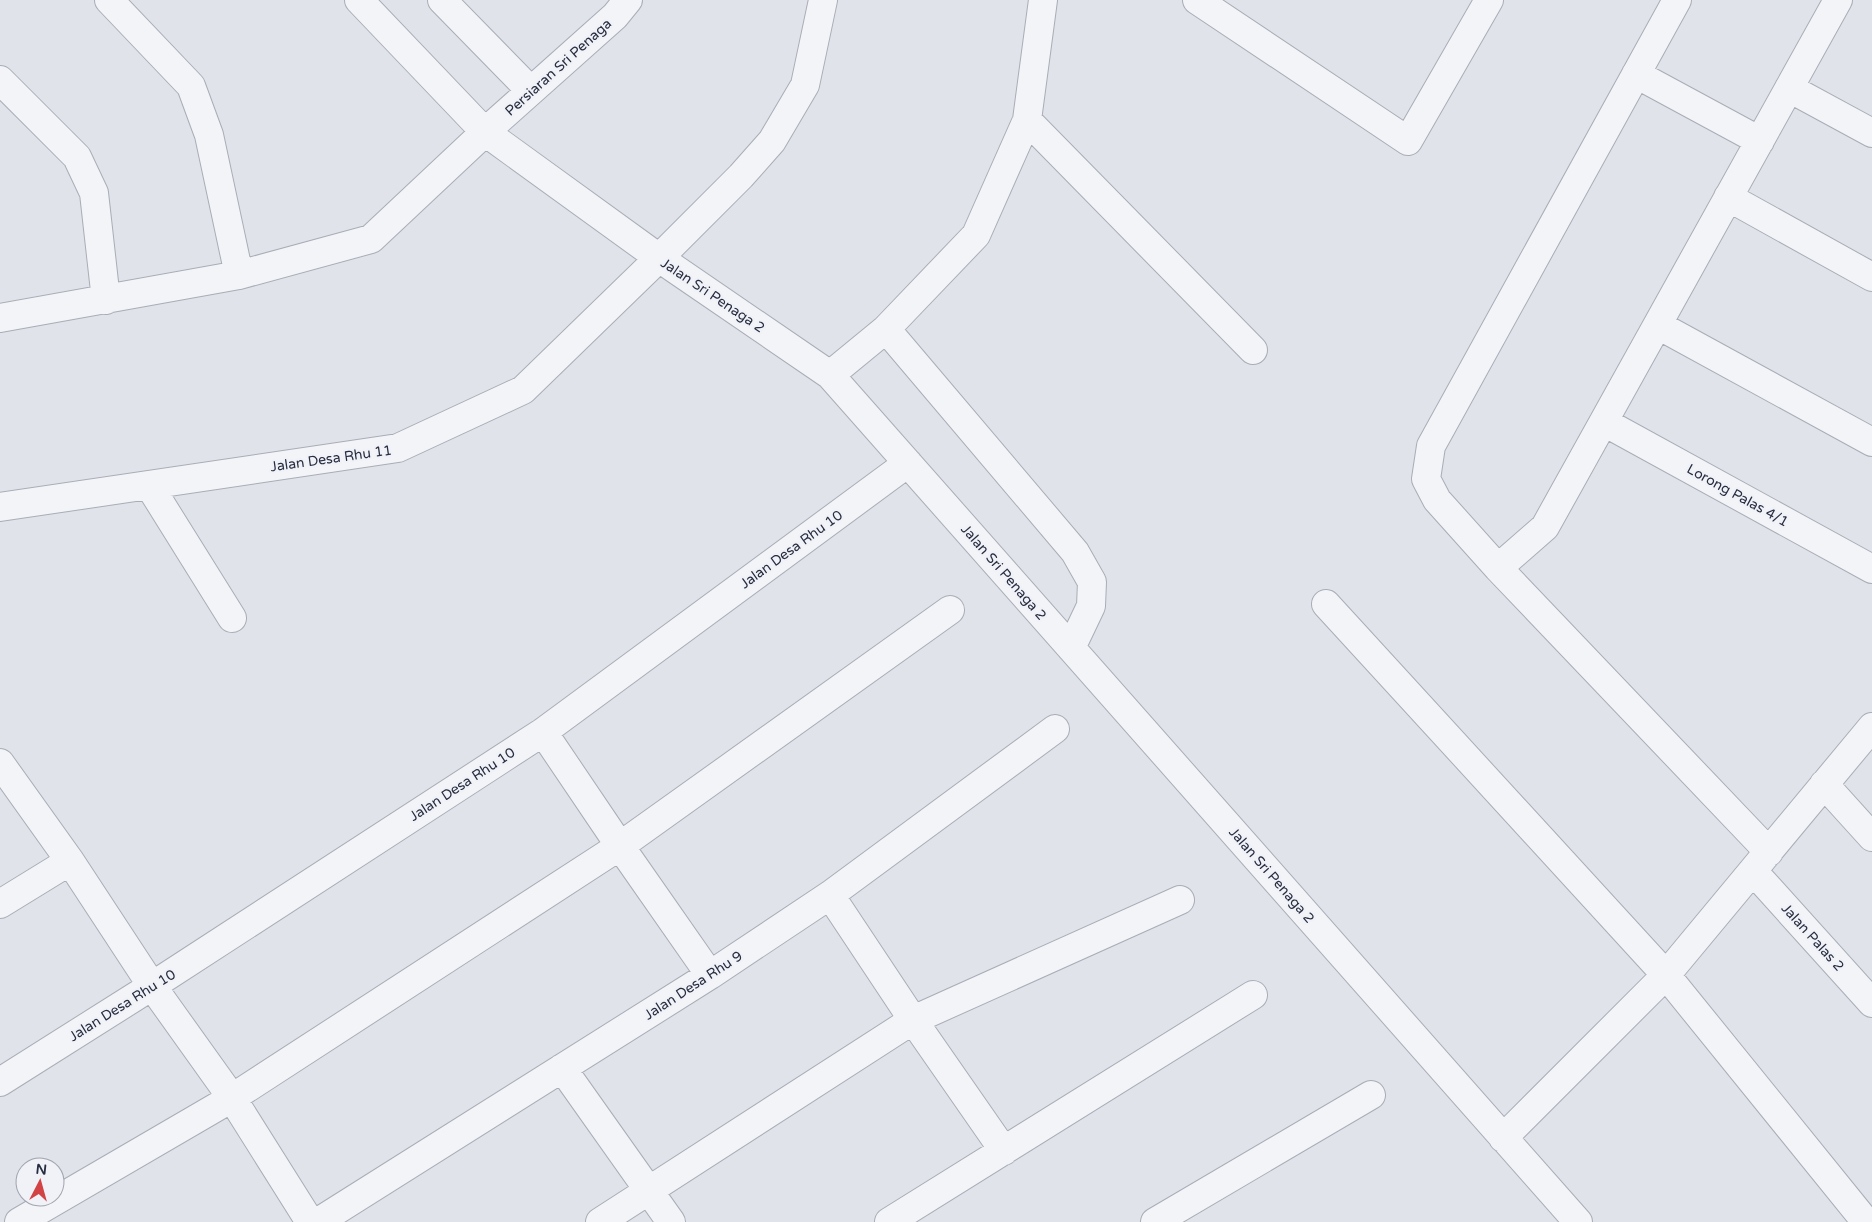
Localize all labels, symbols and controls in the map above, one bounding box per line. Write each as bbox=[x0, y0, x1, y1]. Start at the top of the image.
street label: Persiaran Sri Penaga bbox=[502, 15, 615, 120]
street label: Jalan Sri Penaga 2 bbox=[658, 254, 768, 336]
street label: Jalan Desa Rhu 11 bbox=[269, 442, 393, 475]
street label: Lorong Palas 4/1 bbox=[1684, 460, 1792, 530]
street label: Jalan Desa Rhu 10 bbox=[737, 506, 846, 592]
street label: Jalan Sri Penaga 2 bbox=[957, 521, 1050, 624]
street label: Jalan Desa Rhu 10 bbox=[406, 744, 518, 825]
street label: Jalan Sri Penaga 2 bbox=[1225, 824, 1318, 927]
street label: Jalan Palas 2 bbox=[1778, 900, 1847, 975]
street label: Jalan Desa Rhu 9 bbox=[641, 947, 746, 1024]
street label: Jalan Desa Rhu 10 bbox=[66, 966, 179, 1045]
north arrow bbox=[15, 1157, 65, 1207]
text: N bbox=[35, 1161, 48, 1179]

